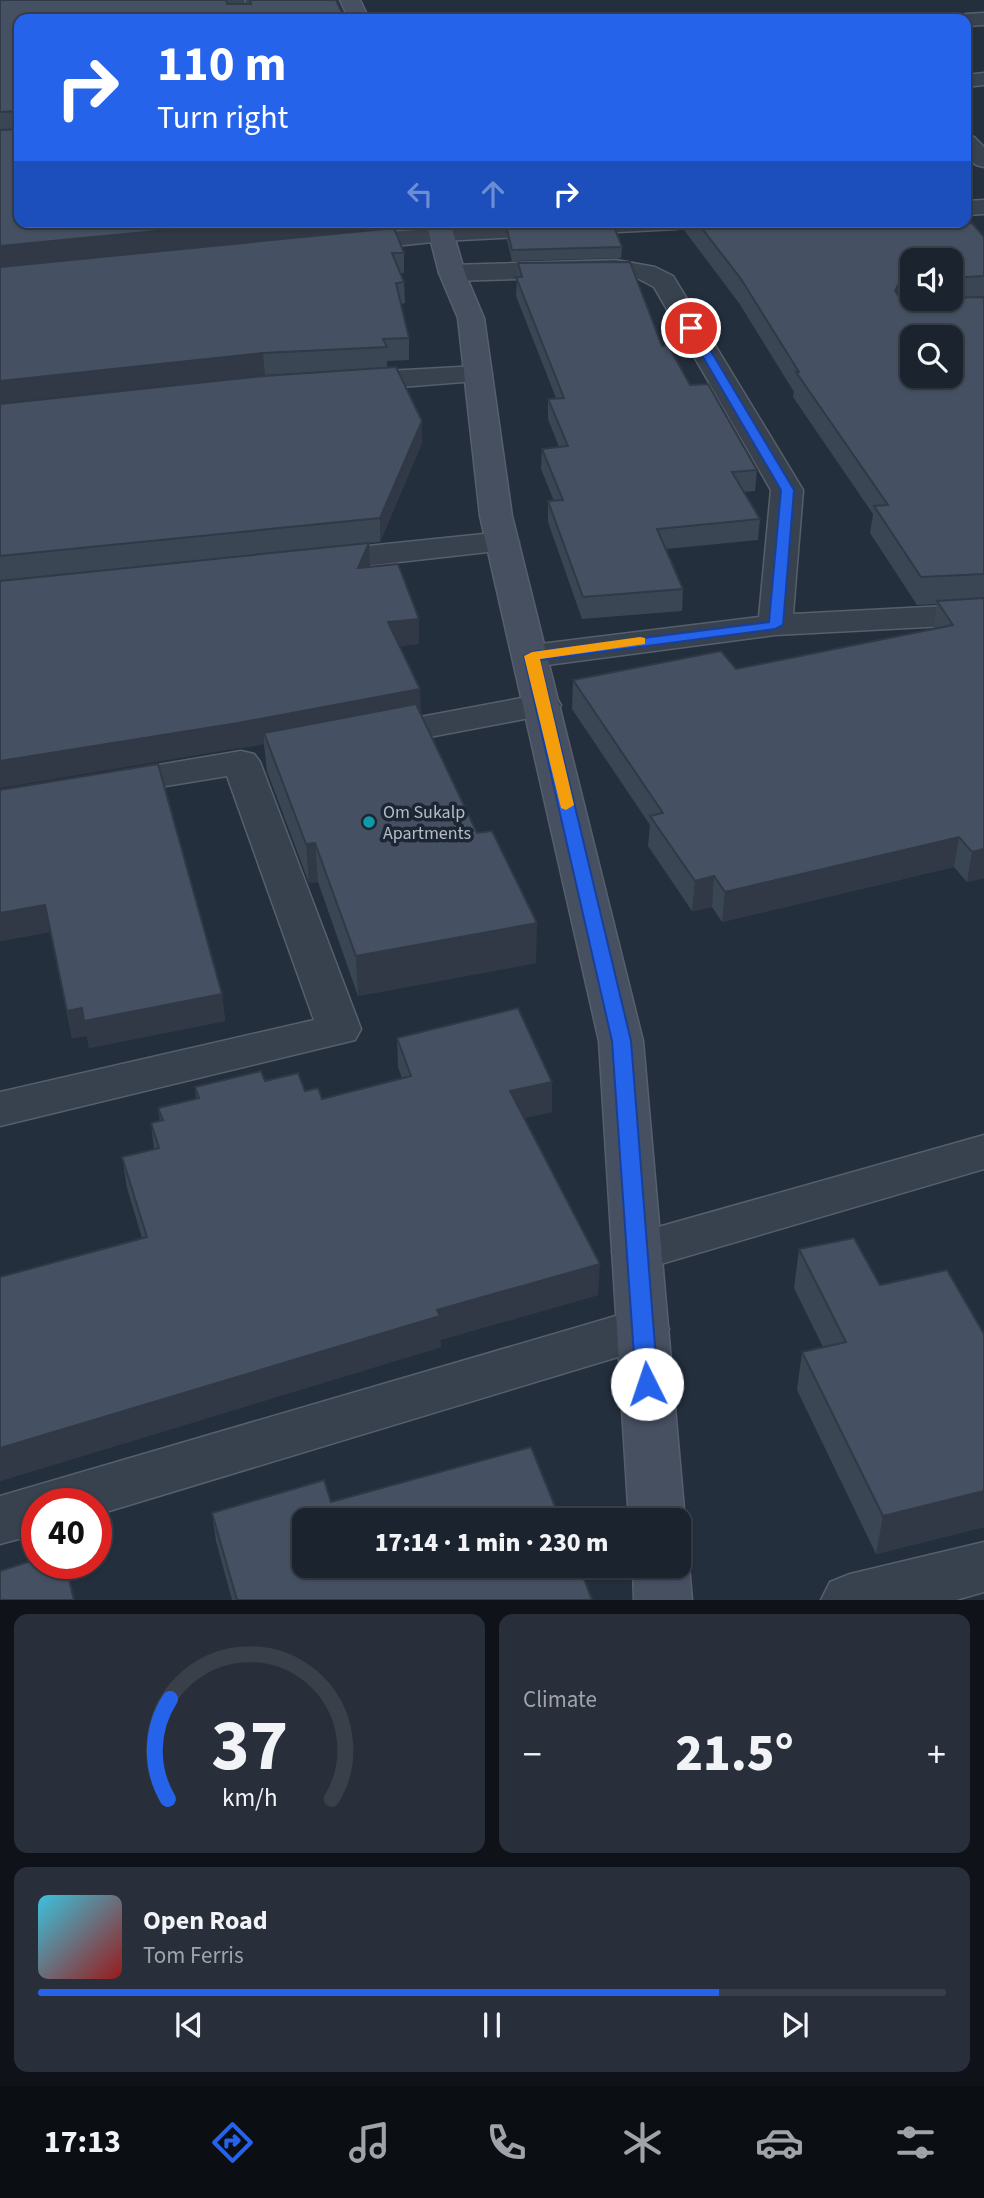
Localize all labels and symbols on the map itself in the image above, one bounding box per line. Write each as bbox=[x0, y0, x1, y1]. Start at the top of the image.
pin bbox=[661, 298, 721, 358]
place label: Om Sukalp Apartments bbox=[383, 800, 471, 846]
marker: Om Sukalp Apartments bbox=[361, 814, 377, 830]
position arrow bbox=[610, 1347, 684, 1421]
speed limit sign: 40 bbox=[21, 1488, 112, 1579]

